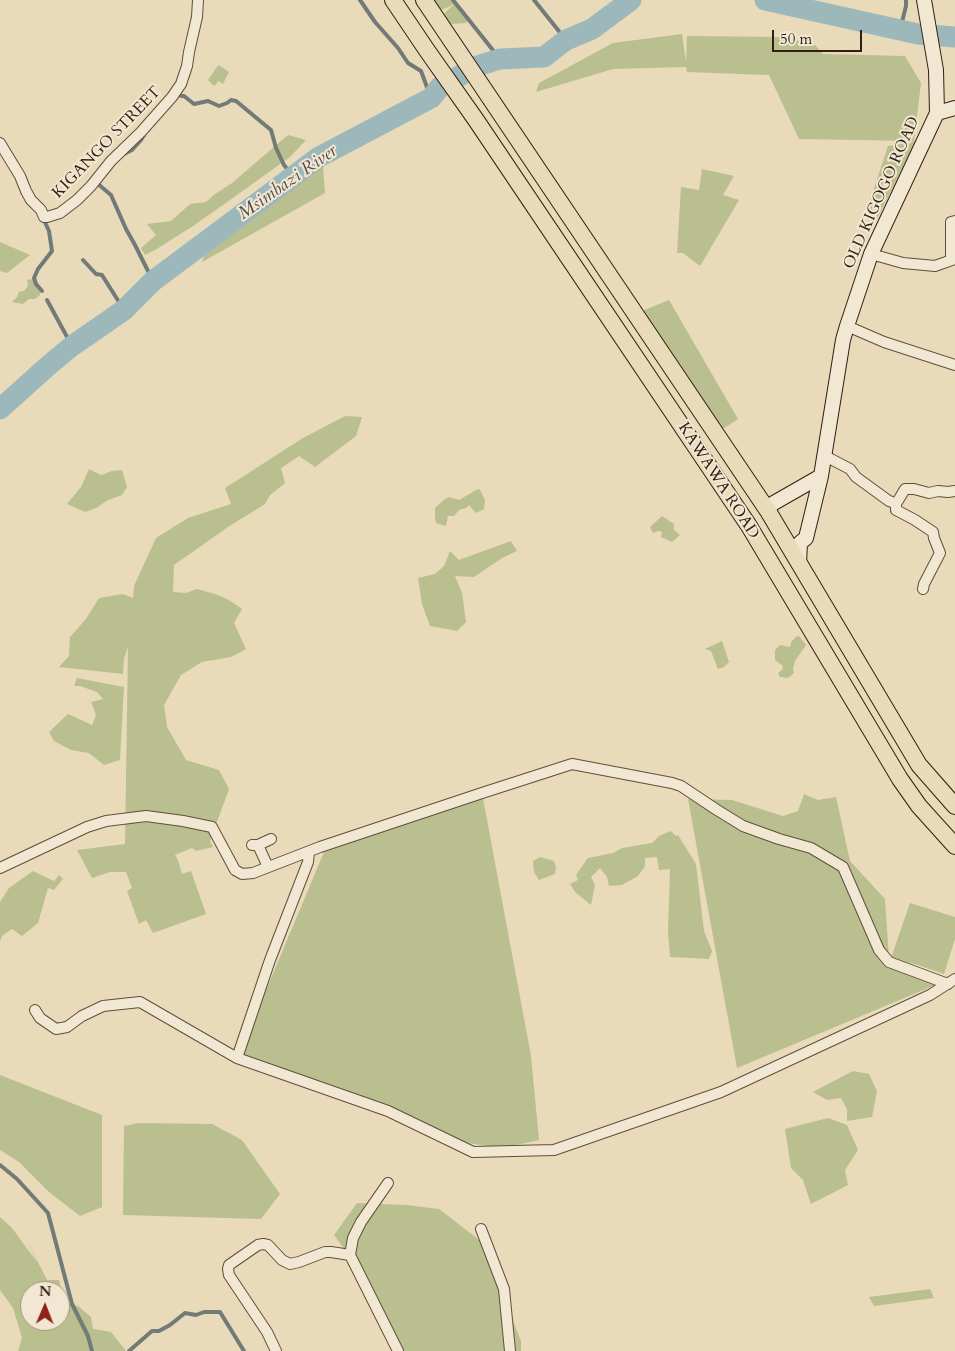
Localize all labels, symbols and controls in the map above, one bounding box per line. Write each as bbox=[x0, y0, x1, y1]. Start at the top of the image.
scale bar bbox=[775, 20, 865, 52]
text: 50 m bbox=[780, 29, 812, 49]
street label: KIGANGO STREET bbox=[49, 83, 165, 203]
street label: OLD KIGOGO ROAD bbox=[840, 114, 924, 272]
water label: Msimbazi River bbox=[234, 141, 342, 225]
street label: KAWAWA ROAD bbox=[673, 419, 763, 543]
north arrow bbox=[20, 1281, 70, 1331]
text: N bbox=[39, 1282, 51, 1301]

